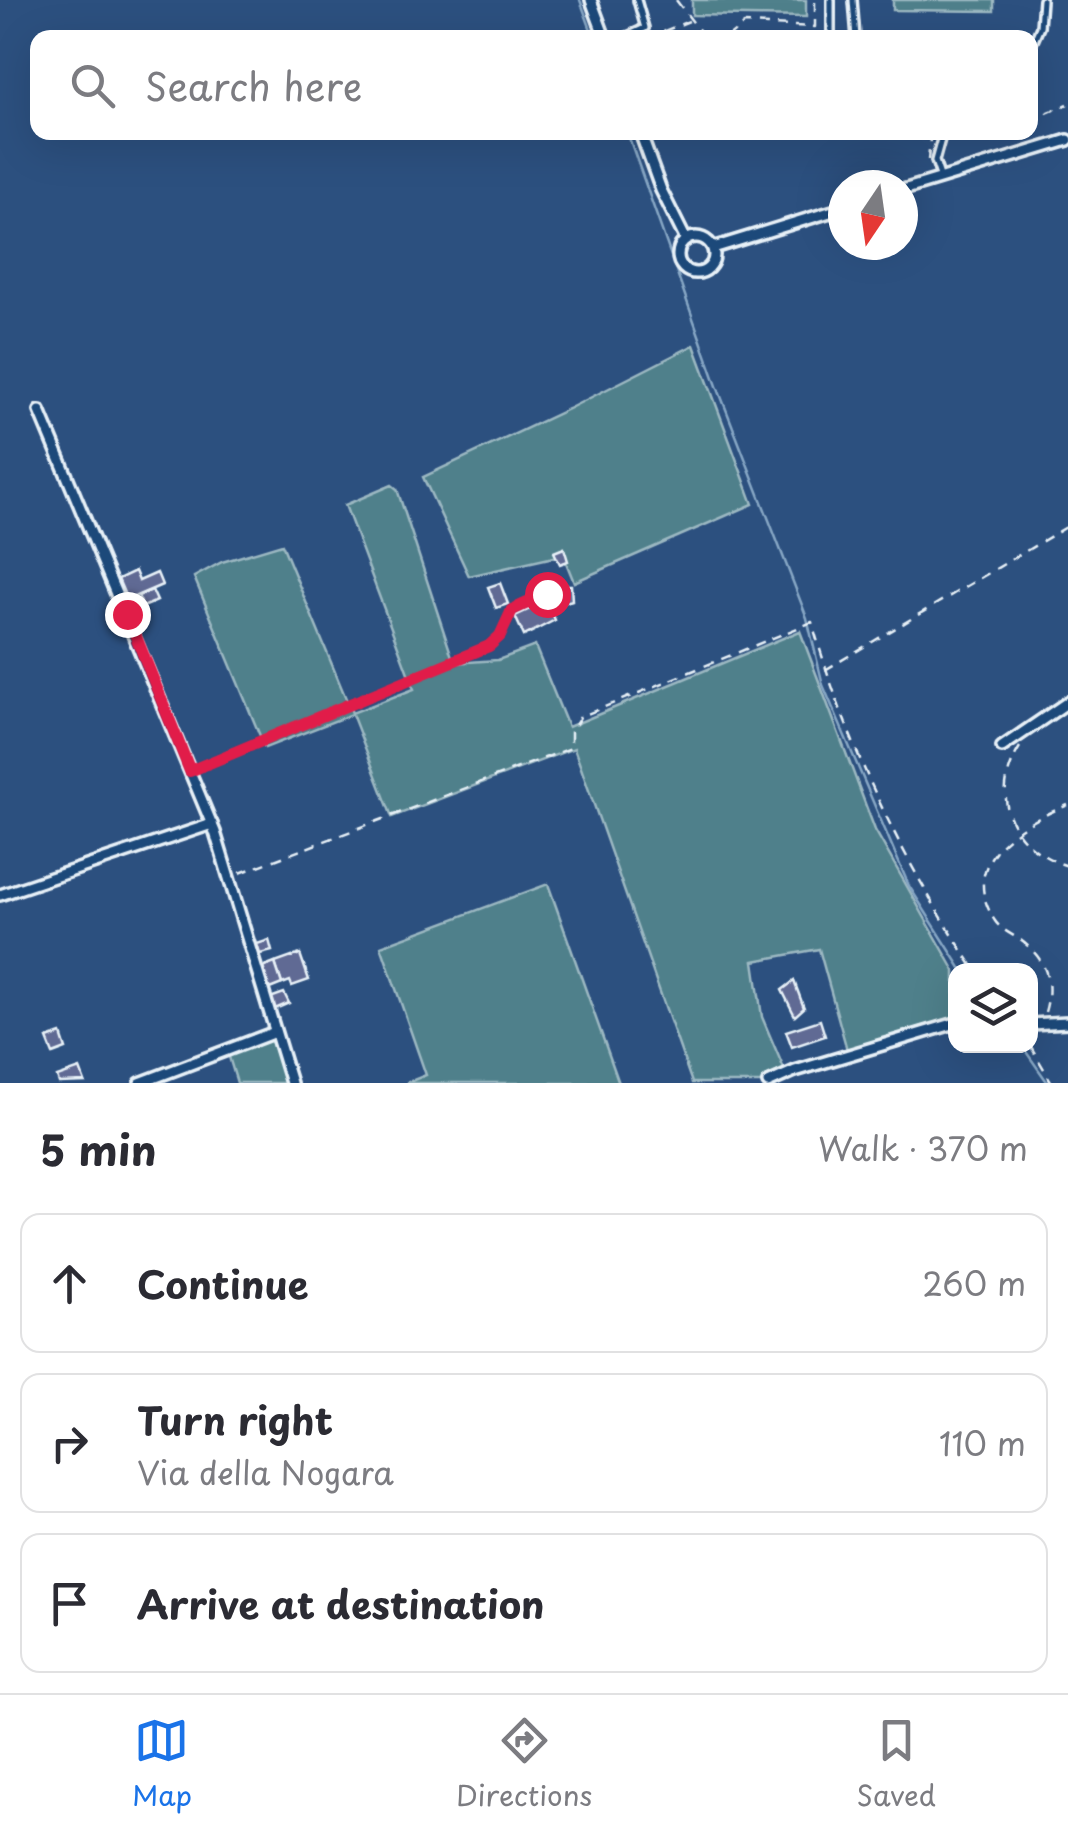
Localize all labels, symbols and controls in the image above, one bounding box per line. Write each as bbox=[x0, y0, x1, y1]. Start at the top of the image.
search box bbox=[30, 30, 1038, 140]
text: Search here bbox=[145, 57, 362, 114]
icon: search bbox=[65, 58, 120, 113]
north arrow bbox=[828, 170, 918, 260]
route start bbox=[525, 572, 571, 618]
route end bbox=[105, 592, 151, 638]
map controls bbox=[948, 963, 1038, 1053]
button: layers bbox=[948, 963, 1038, 1053]
text: 5 min bbox=[40, 1117, 157, 1180]
text: Walk · 370 m bbox=[818, 1124, 1028, 1172]
text: Continue bbox=[137, 1255, 308, 1312]
icon: ahead bbox=[42, 1256, 97, 1311]
text: 260 m bbox=[922, 1259, 1026, 1307]
text: Turn right bbox=[137, 1391, 333, 1448]
icon: right bbox=[42, 1416, 97, 1471]
text: 110 m bbox=[939, 1419, 1026, 1467]
text: Via della Nogara bbox=[137, 1448, 394, 1496]
text: Arrive at destination bbox=[137, 1575, 545, 1632]
icon: arrive bbox=[42, 1576, 97, 1631]
tab: Map bbox=[132, 1713, 192, 1816]
tab: Directions bbox=[456, 1713, 592, 1816]
tab: Saved bbox=[856, 1713, 936, 1816]

